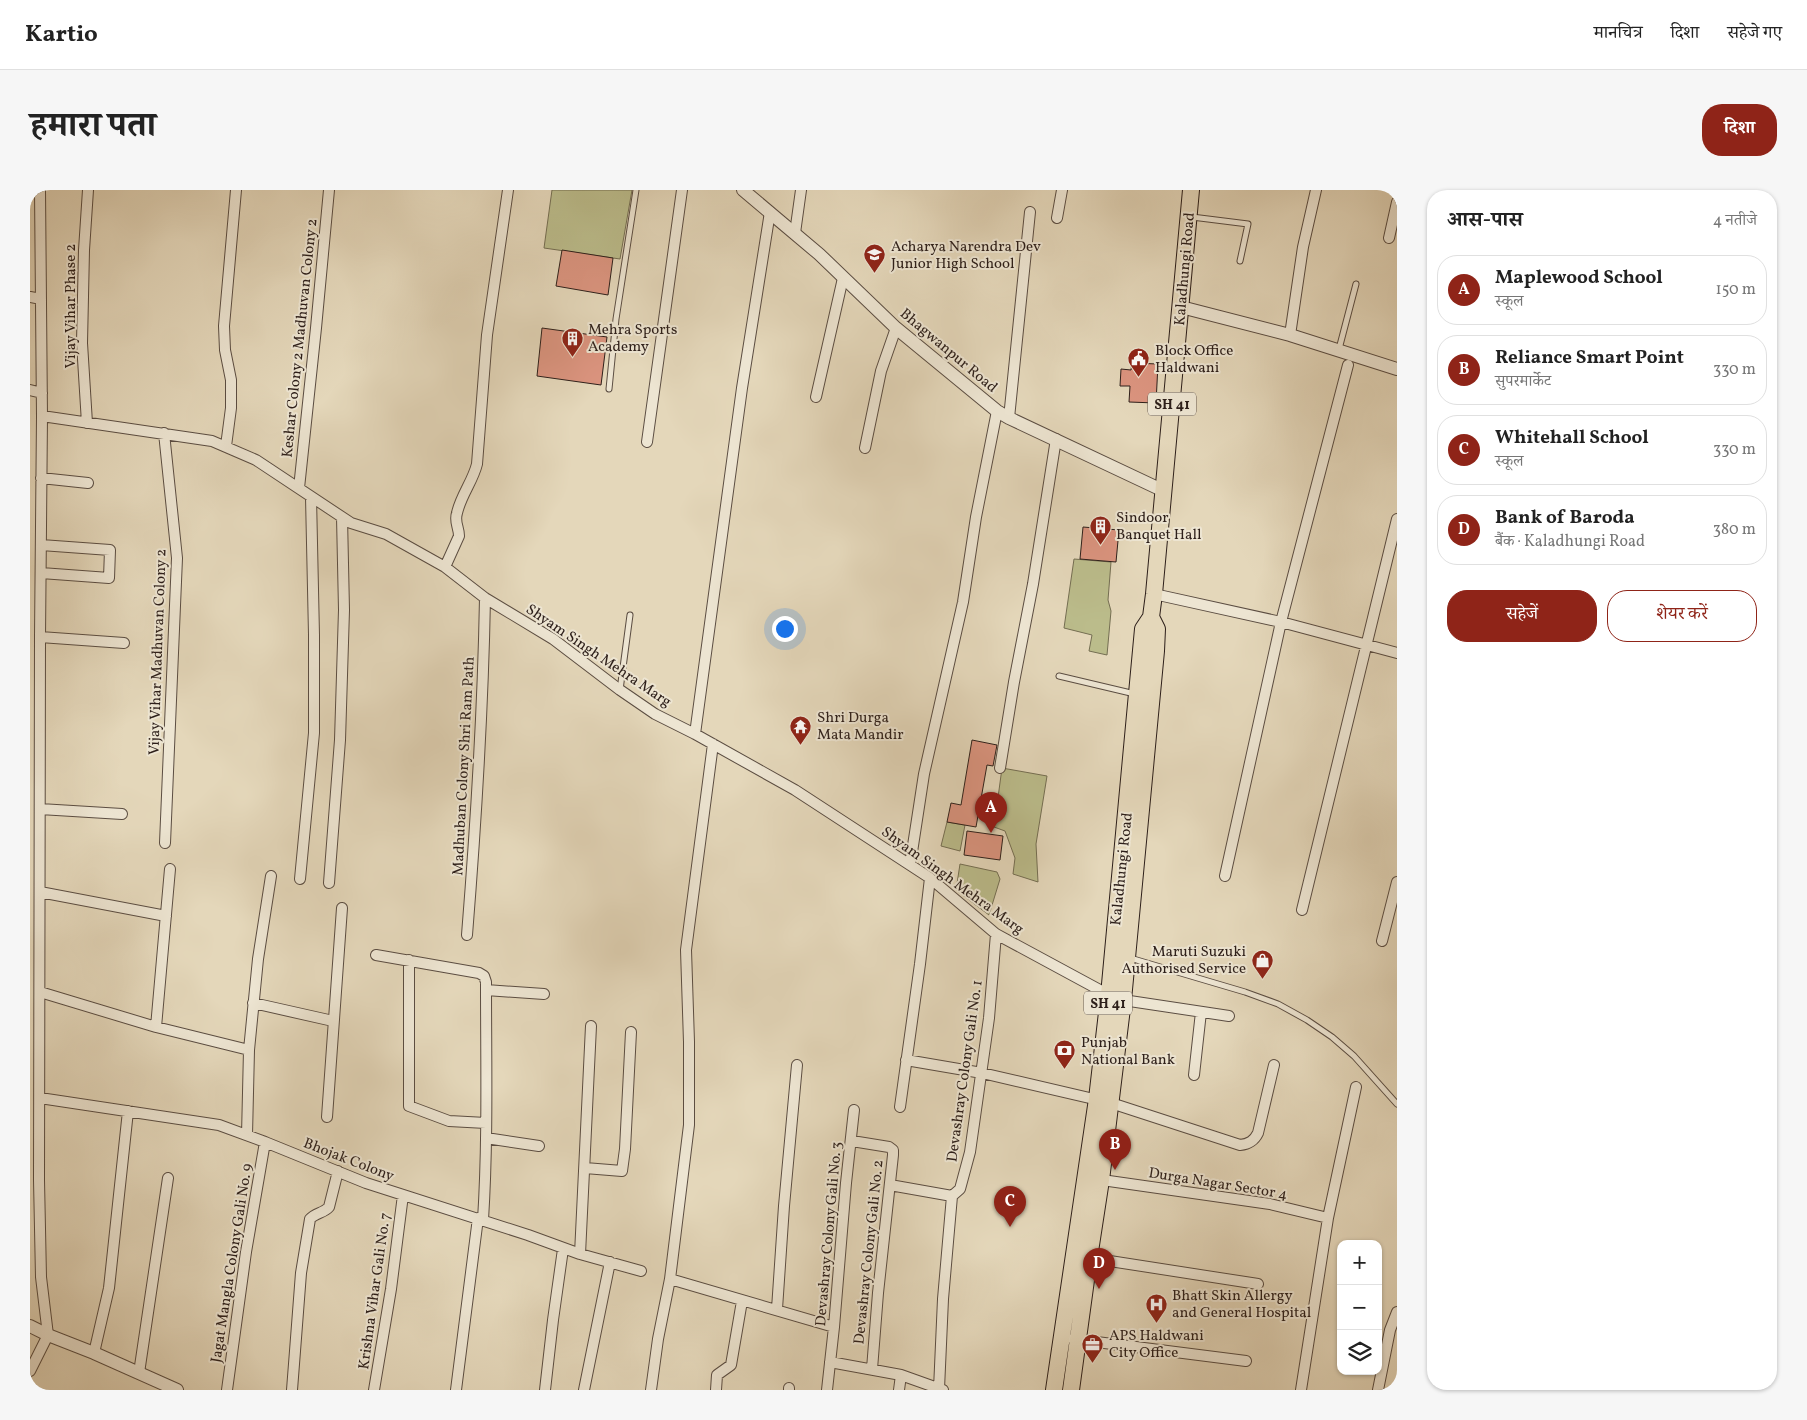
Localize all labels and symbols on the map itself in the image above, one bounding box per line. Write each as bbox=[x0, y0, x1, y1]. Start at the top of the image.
street label: Kaladhungi Road bbox=[1170, 212, 1201, 327]
street label: Keshar Colony 2 Madhuvan Colony 2 bbox=[277, 218, 323, 459]
place label: Acharya Narendra Dev Junior High School bbox=[891, 237, 1041, 275]
school or university icon: Acharya Narendra Dev Junior High School bbox=[863, 243, 887, 274]
street label: Vijay Vihar Phase 2 bbox=[61, 244, 82, 368]
street label: Bhagwanpur Road bbox=[895, 304, 1001, 398]
place label: Mehra Sports Academy bbox=[588, 320, 677, 358]
building icon: Mehra Sports Academy bbox=[560, 326, 584, 357]
place label: Block Office Haldwani bbox=[1155, 341, 1233, 379]
public building icon: Block Office Haldwani bbox=[1127, 347, 1151, 378]
road number: SH 41 bbox=[1148, 392, 1196, 415]
place label: Sindoor Banquet Hall bbox=[1116, 508, 1202, 546]
building icon: Sindoor Banquet Hall bbox=[1088, 514, 1112, 545]
street label: Vijay Vihar Madhuvan Colony 2 bbox=[144, 548, 173, 756]
street label: Shyam Singh Mehra Marg bbox=[521, 600, 675, 713]
your location bbox=[772, 616, 798, 642]
street label: Madhuban Colony Shri Ram Path bbox=[448, 656, 481, 876]
place label: Shri Durga Mata Mandir bbox=[817, 708, 904, 746]
temple icon: Shri Durga Mata Mandir bbox=[789, 714, 813, 745]
pin: A bbox=[975, 792, 1007, 833]
street label: Kaladhungi Road bbox=[1106, 812, 1139, 927]
street label: Shyam Singh Mehra Marg bbox=[876, 822, 1028, 940]
place label: Maruti Suzuki Authorised Service bbox=[1121, 942, 1246, 980]
shop icon: Maruti Suzuki Authorised Service bbox=[1250, 948, 1274, 979]
street label: Devashray Colony Gali No. 1 bbox=[942, 979, 989, 1164]
road number: SH 41 bbox=[1084, 991, 1132, 1014]
place label: Punjab National Bank bbox=[1081, 1033, 1175, 1071]
bank icon: Punjab National Bank bbox=[1053, 1039, 1077, 1070]
pin: B bbox=[1099, 1129, 1131, 1170]
street label: Bhojak Colony bbox=[300, 1133, 397, 1187]
street label: Devashray Colony Gali No. 3 bbox=[811, 1141, 848, 1327]
street label: Devashray Colony Gali No. 2 bbox=[849, 1159, 890, 1346]
street label: Jagat Mangla Colony Gali No. 9 bbox=[206, 1162, 259, 1364]
street label: Durga Nagar Sector 4 bbox=[1147, 1163, 1289, 1206]
pin: C bbox=[994, 1186, 1026, 1227]
street label: Krishna Vihar Gali No. 7 bbox=[354, 1211, 397, 1371]
pin: D bbox=[1083, 1248, 1115, 1289]
place label: Bhatt Skin Allergy and General Hospital bbox=[1172, 1286, 1311, 1324]
hospital icon: Bhatt Skin Allergy and General Hospital bbox=[1144, 1292, 1168, 1323]
place label: APS Haldwani City Office bbox=[1109, 1326, 1204, 1364]
office icon: APS Haldwani City Office bbox=[1081, 1332, 1105, 1363]

